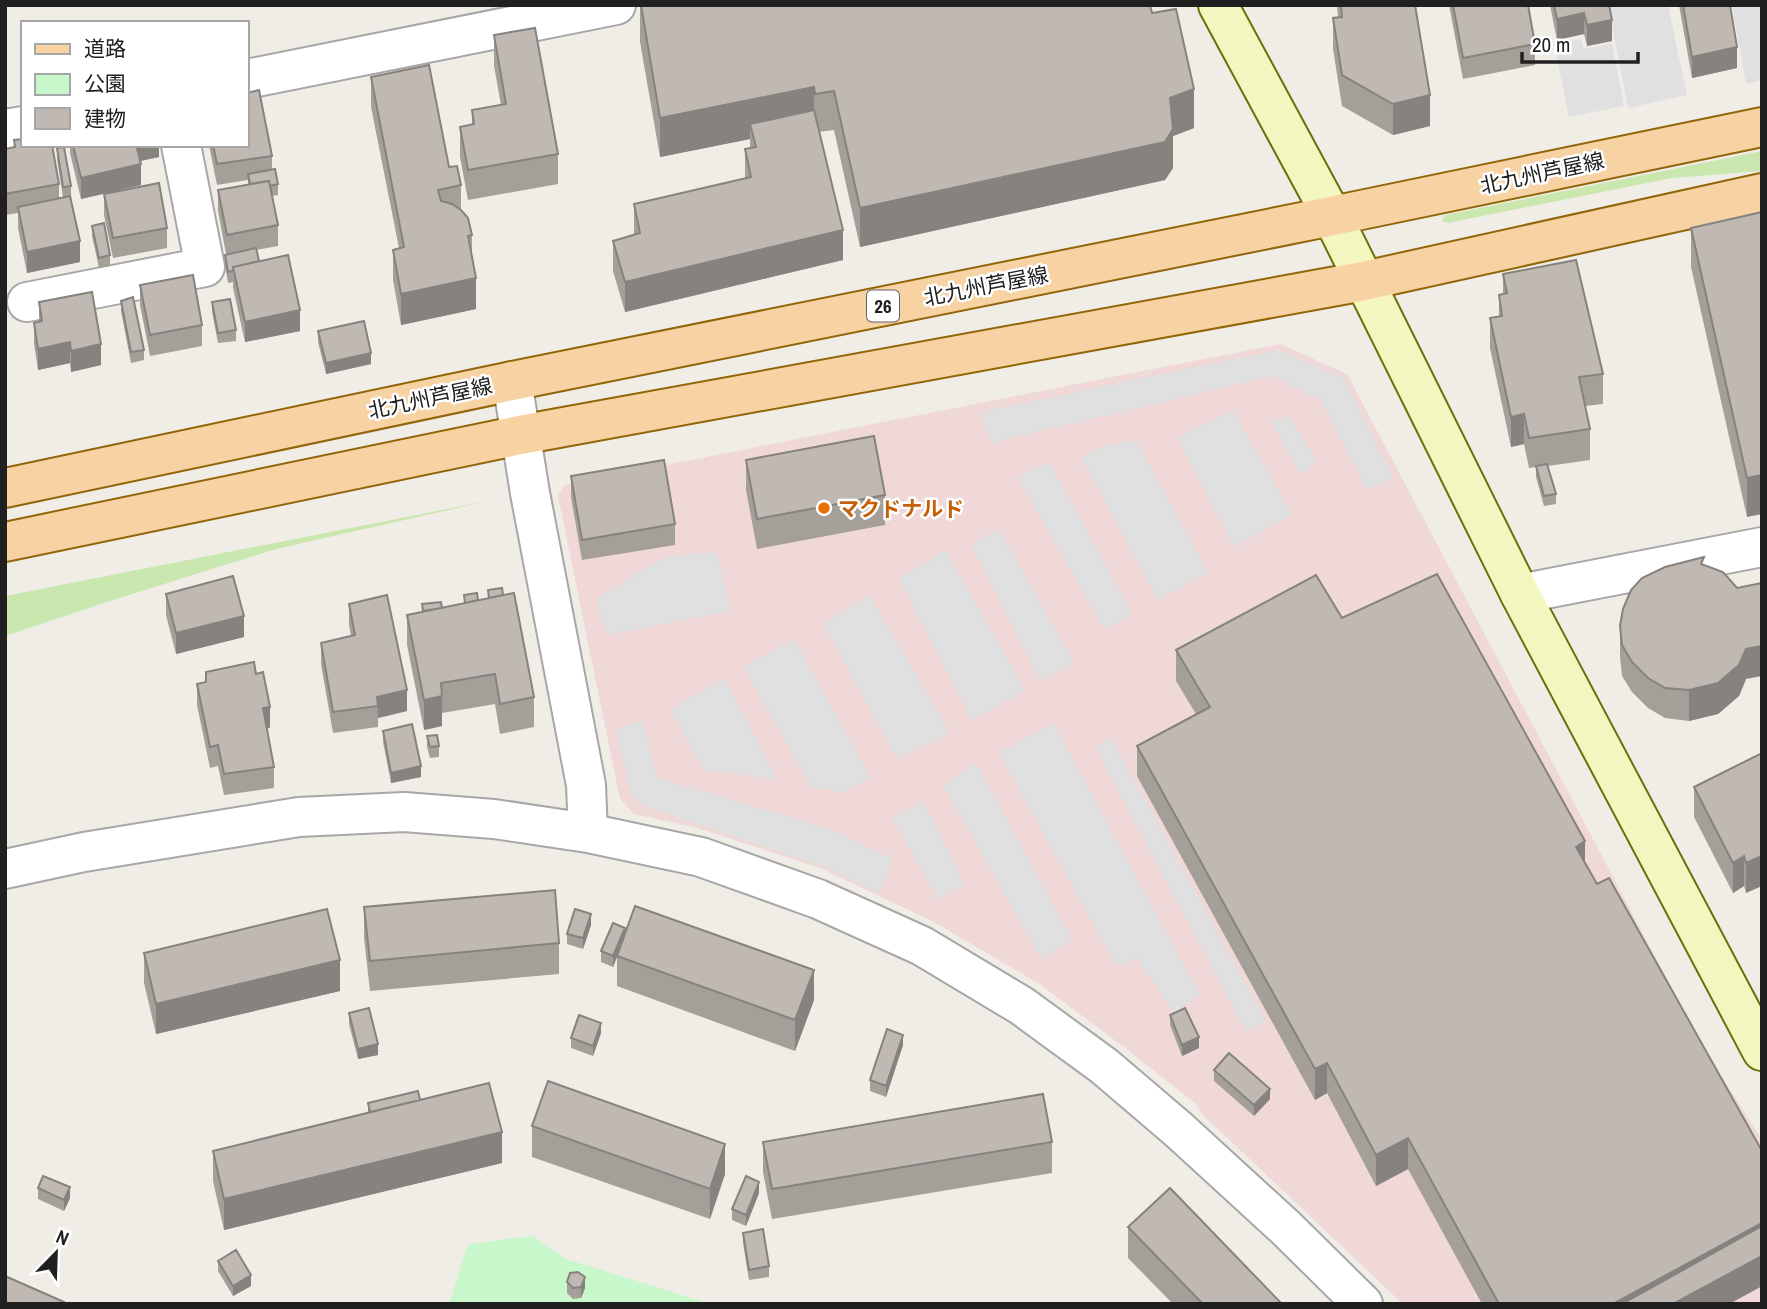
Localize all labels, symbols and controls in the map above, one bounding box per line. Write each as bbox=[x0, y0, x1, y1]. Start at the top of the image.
legend bbox=[21, 21, 248, 147]
scale bar bbox=[1522, 21, 1638, 65]
text: 20 m bbox=[1532, 30, 1570, 59]
text: 道路 bbox=[84, 34, 126, 63]
text: 公園 bbox=[84, 69, 126, 98]
text: 建物 bbox=[84, 104, 126, 133]
street label: 北九州芦屋線 bbox=[1477, 146, 1607, 200]
street label: 北九州芦屋線 bbox=[921, 260, 1051, 312]
road number: 26 bbox=[867, 290, 899, 322]
street label: 北九州芦屋線 bbox=[365, 371, 495, 425]
place label: マクドナルド bbox=[838, 494, 964, 523]
marker: マクドナルド bbox=[816, 500, 832, 516]
north arrow bbox=[21, 1218, 91, 1288]
text: N bbox=[52, 1223, 73, 1252]

